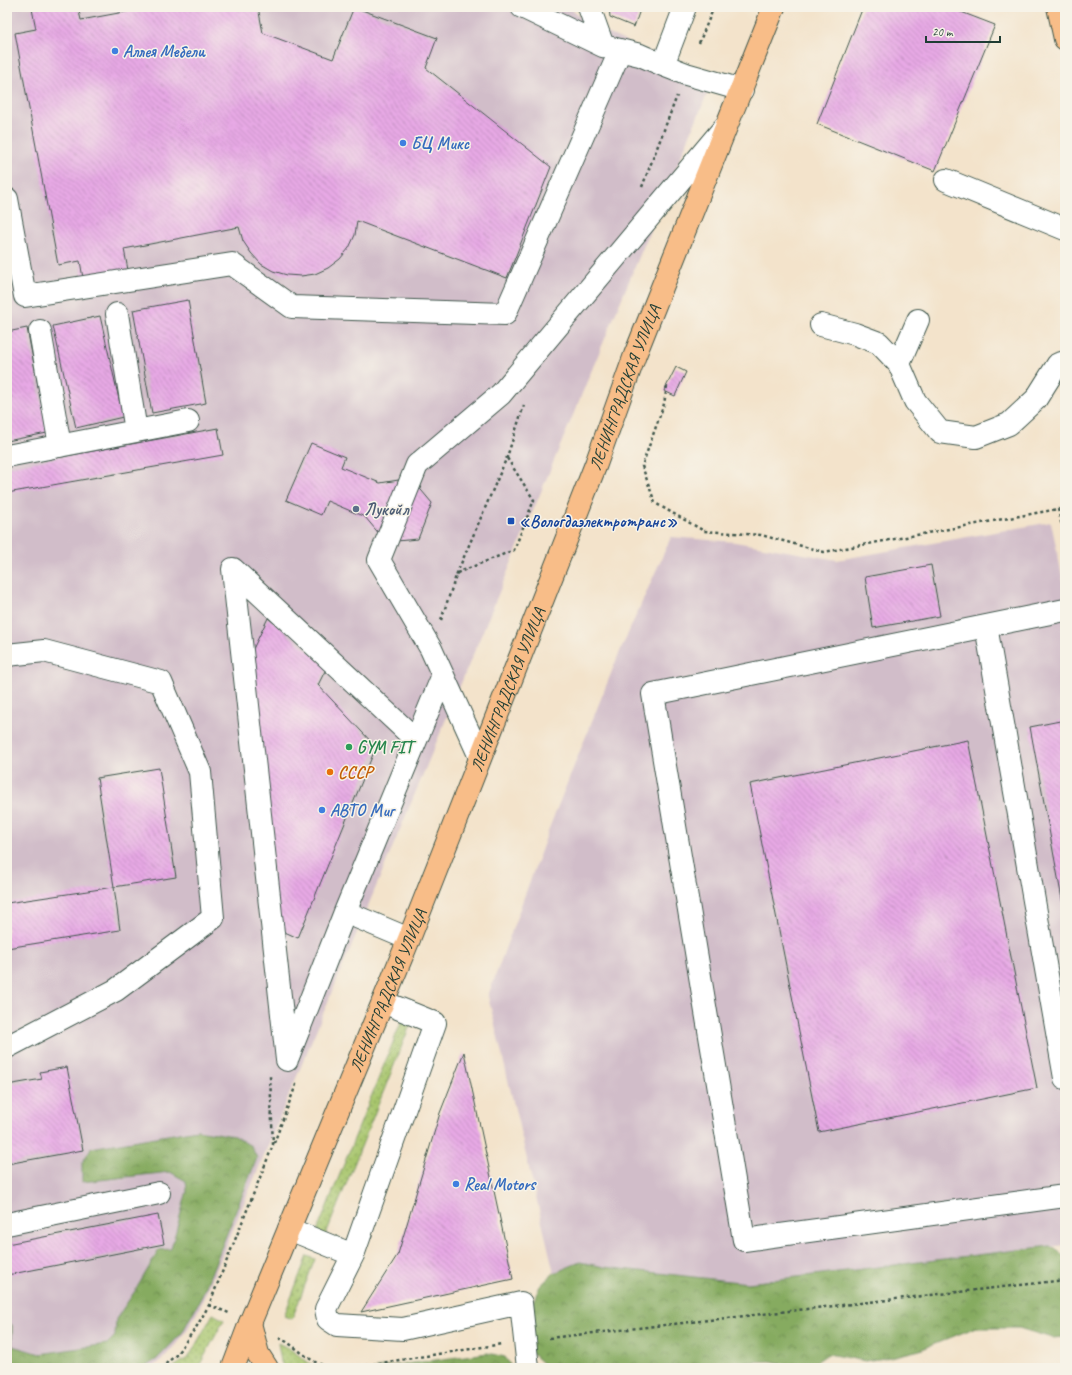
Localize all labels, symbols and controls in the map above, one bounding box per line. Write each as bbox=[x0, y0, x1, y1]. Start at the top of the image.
scale bar bbox=[926, 18, 1000, 44]
text: 20 m bbox=[932, 24, 954, 40]
place label: Аллея Мебели bbox=[123, 41, 206, 62]
marker: Аллея Мебели bbox=[110, 46, 120, 56]
place label: БЦ Микс bbox=[411, 133, 470, 154]
marker: БЦ Микс bbox=[398, 138, 408, 148]
street label: ЛЕНИНГРАДСКАЯ УЛИЦА bbox=[584, 301, 665, 473]
place label: Лукойл bbox=[364, 499, 410, 520]
marker: Лукойл bbox=[351, 504, 361, 514]
place label: «Вологдаэлектротранс» bbox=[519, 511, 677, 532]
marker: «Вологдаэлектротранс» bbox=[506, 516, 516, 526]
street label: ЛЕНИНГРАДСКАЯ УЛИЦА bbox=[466, 604, 549, 774]
place label: GYM FIT bbox=[357, 737, 417, 758]
marker: GYM FIT bbox=[344, 742, 354, 752]
place label: СССР bbox=[338, 762, 375, 783]
marker: СССР bbox=[325, 767, 335, 777]
place label: АВТО Миг bbox=[330, 800, 397, 821]
marker: АВТО Миг bbox=[317, 805, 327, 815]
street label: ЛЕНИНГРАДСКАЯ УЛИЦА bbox=[345, 905, 430, 1075]
place label: Real Motors bbox=[464, 1174, 537, 1195]
marker: Real Motors bbox=[451, 1179, 461, 1189]

